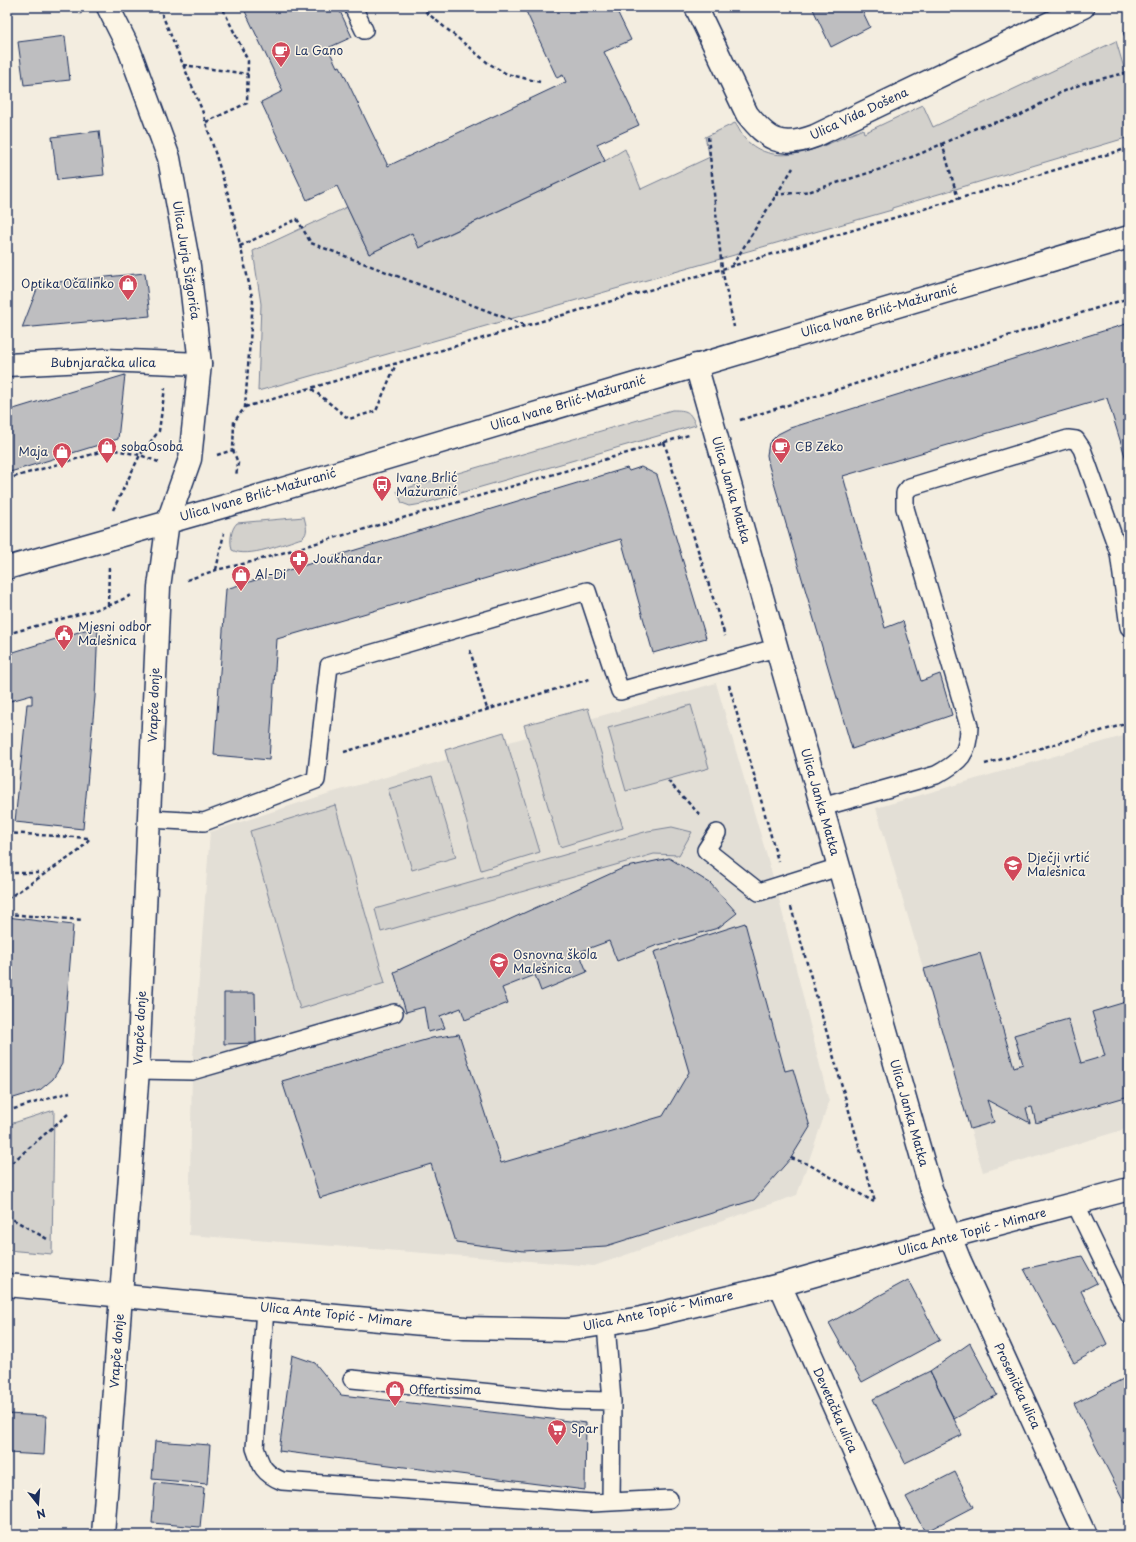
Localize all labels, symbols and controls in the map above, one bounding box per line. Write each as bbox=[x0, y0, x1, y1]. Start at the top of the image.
cafe icon: La Gano bbox=[270, 40, 292, 68]
place label: La Gano bbox=[295, 41, 343, 59]
street label: Ulica Vida Došena bbox=[807, 82, 911, 144]
street label: Ulica Jurja Šižgorića bbox=[169, 199, 205, 321]
shop icon: Optika Očalinko bbox=[117, 273, 139, 301]
place label: Optika Očalinko bbox=[21, 274, 114, 292]
street label: Ulica Ivane Brlić-Mažuranić bbox=[798, 279, 959, 341]
street label: Bubnjaračka ulica bbox=[50, 353, 156, 371]
street label: Ulica Ivane Brlić-Mažuranić bbox=[488, 370, 648, 434]
street label: Ulica Janka Matka bbox=[708, 434, 756, 546]
shop icon: sobaOsoba bbox=[96, 436, 118, 464]
cafe icon: CB Zeko bbox=[770, 436, 792, 464]
place label: sobaOsoba bbox=[121, 437, 184, 455]
place label: CB Zeko bbox=[795, 437, 844, 455]
shop icon: Maja bbox=[51, 441, 73, 469]
place label: Maja bbox=[19, 442, 48, 460]
street label: Ulica Ivane Brlić-Mažuranić bbox=[177, 463, 338, 525]
place label: Ivane Brlić Mažuranić bbox=[396, 468, 458, 500]
bus stop icon: Ivane Brlić Mažuranić bbox=[371, 474, 393, 502]
pharmacy icon: Joukhandar bbox=[288, 548, 310, 576]
place label: Joukhandar bbox=[313, 549, 382, 567]
shop icon: Al-Di bbox=[230, 564, 252, 592]
place label: Al-Di bbox=[255, 565, 286, 583]
place label: Mjesni odbor Malešnica bbox=[78, 617, 152, 649]
public building icon: Mjesni odbor Malešnica bbox=[53, 623, 75, 651]
street label: Vrapče donje bbox=[143, 667, 163, 743]
street label: Ulica Janka Matka bbox=[797, 746, 845, 858]
place label: Dječji vrtić Malešnica bbox=[1027, 848, 1090, 880]
school or university icon: Dječji vrtić Malešnica bbox=[1002, 854, 1024, 882]
place label: Osnovna škola Malešnica bbox=[513, 945, 598, 977]
school or university icon: Osnovna škola Malešnica bbox=[488, 951, 510, 979]
street label: Vrapče donje bbox=[128, 990, 150, 1066]
street label: Ulica Janka Matka bbox=[886, 1057, 934, 1169]
street label: Ulica Ante Topić - Mimare bbox=[895, 1203, 1048, 1260]
street label: Ulica Ante Topić - Mimare bbox=[581, 1285, 735, 1335]
street label: Ulica Ante Topić - Mimare bbox=[259, 1297, 413, 1331]
street label: Vrapče donje bbox=[104, 1313, 128, 1389]
street label: Prosenička ulica bbox=[990, 1340, 1046, 1432]
street label: Devetačka ulica bbox=[809, 1364, 863, 1456]
shop icon: Offertissima bbox=[384, 1379, 406, 1407]
place label: Offertissima bbox=[409, 1380, 481, 1398]
supermarket icon: Spar bbox=[546, 1418, 568, 1446]
place label: Spar bbox=[571, 1419, 599, 1437]
north arrow bbox=[18, 1484, 58, 1524]
text: N bbox=[34, 1505, 48, 1524]

